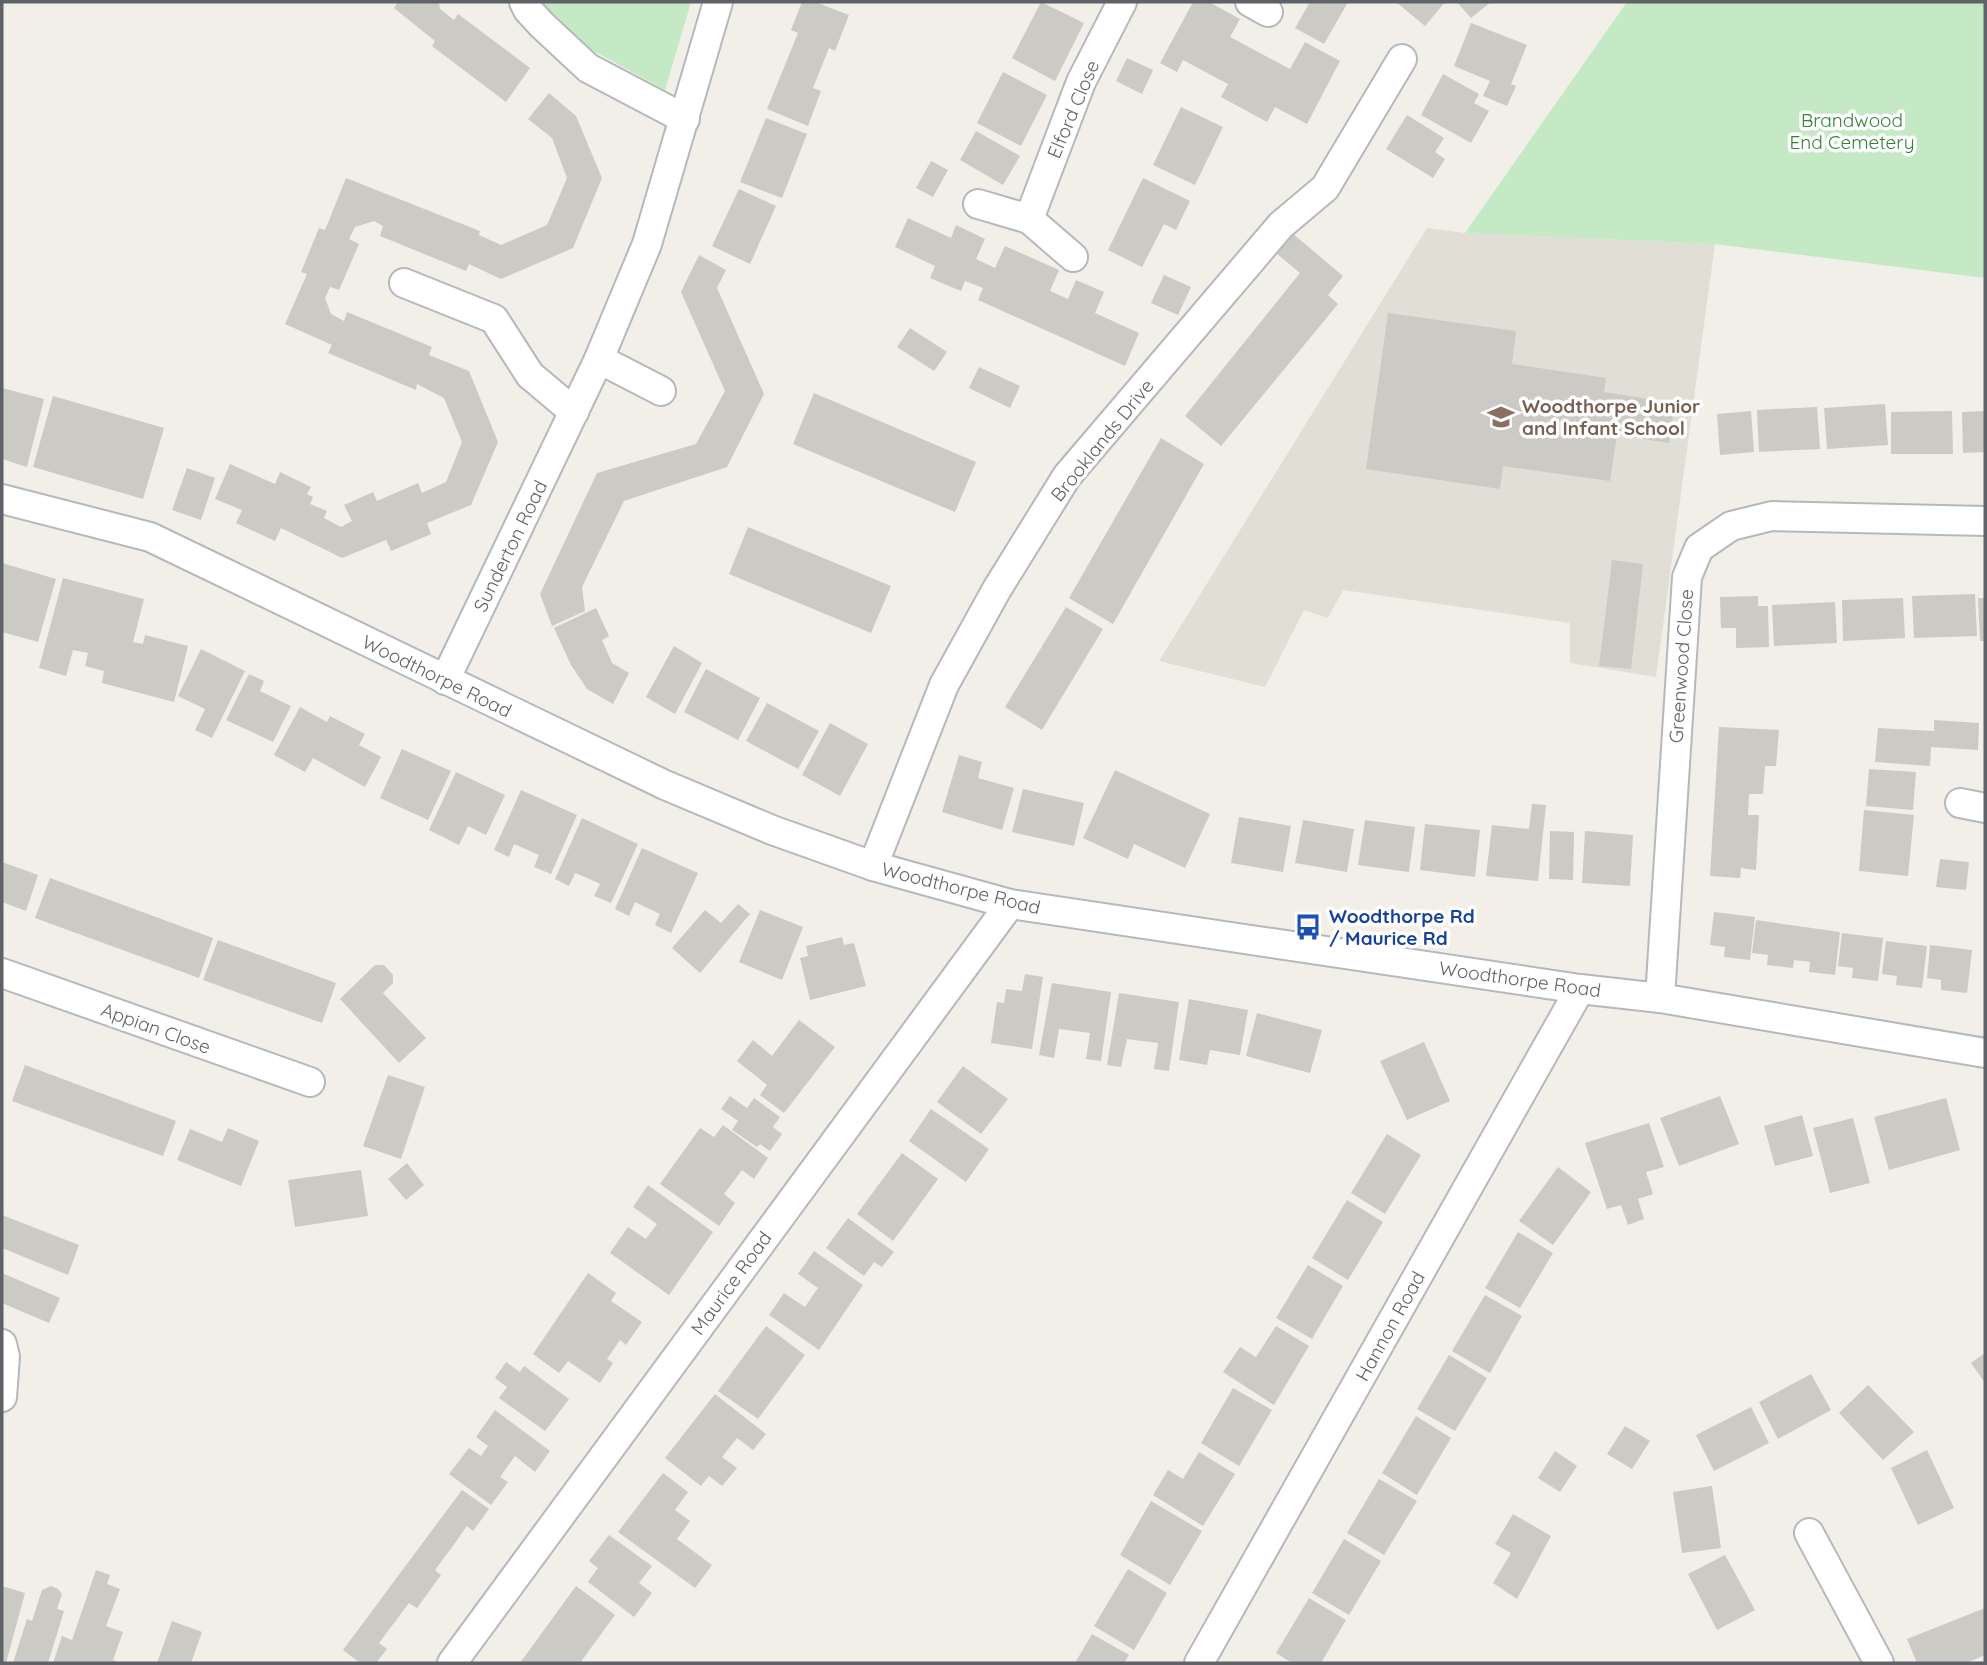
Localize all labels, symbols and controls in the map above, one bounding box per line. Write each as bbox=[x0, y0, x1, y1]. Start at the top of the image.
street label: Elford Close bbox=[1042, 56, 1104, 162]
park label: Brandwood End Cemetery bbox=[1790, 108, 1914, 154]
street label: Brooklands Drive bbox=[1045, 374, 1159, 506]
place label: Woodthorpe Junior and Infant School bbox=[1522, 394, 1700, 440]
school or university icon: Woodthorpe Junior and Infant School bbox=[1486, 402, 1516, 432]
street label: Sunderton Road bbox=[468, 476, 552, 616]
street label: Greenwood Close bbox=[1664, 588, 1698, 744]
street label: Woodthorpe Road bbox=[358, 629, 516, 723]
street label: Woodthorpe Road bbox=[879, 857, 1043, 919]
place label: Woodthorpe Rd / Maurice Rd bbox=[1329, 904, 1475, 950]
bus stop icon: Woodthorpe Rd / Maurice Rd bbox=[1293, 912, 1323, 942]
street label: Woodthorpe Road bbox=[1438, 956, 1602, 1002]
street label: Appian Close bbox=[98, 997, 214, 1059]
street label: Maurice Road bbox=[685, 1227, 777, 1339]
street label: Hannon Road bbox=[1350, 1267, 1430, 1385]

